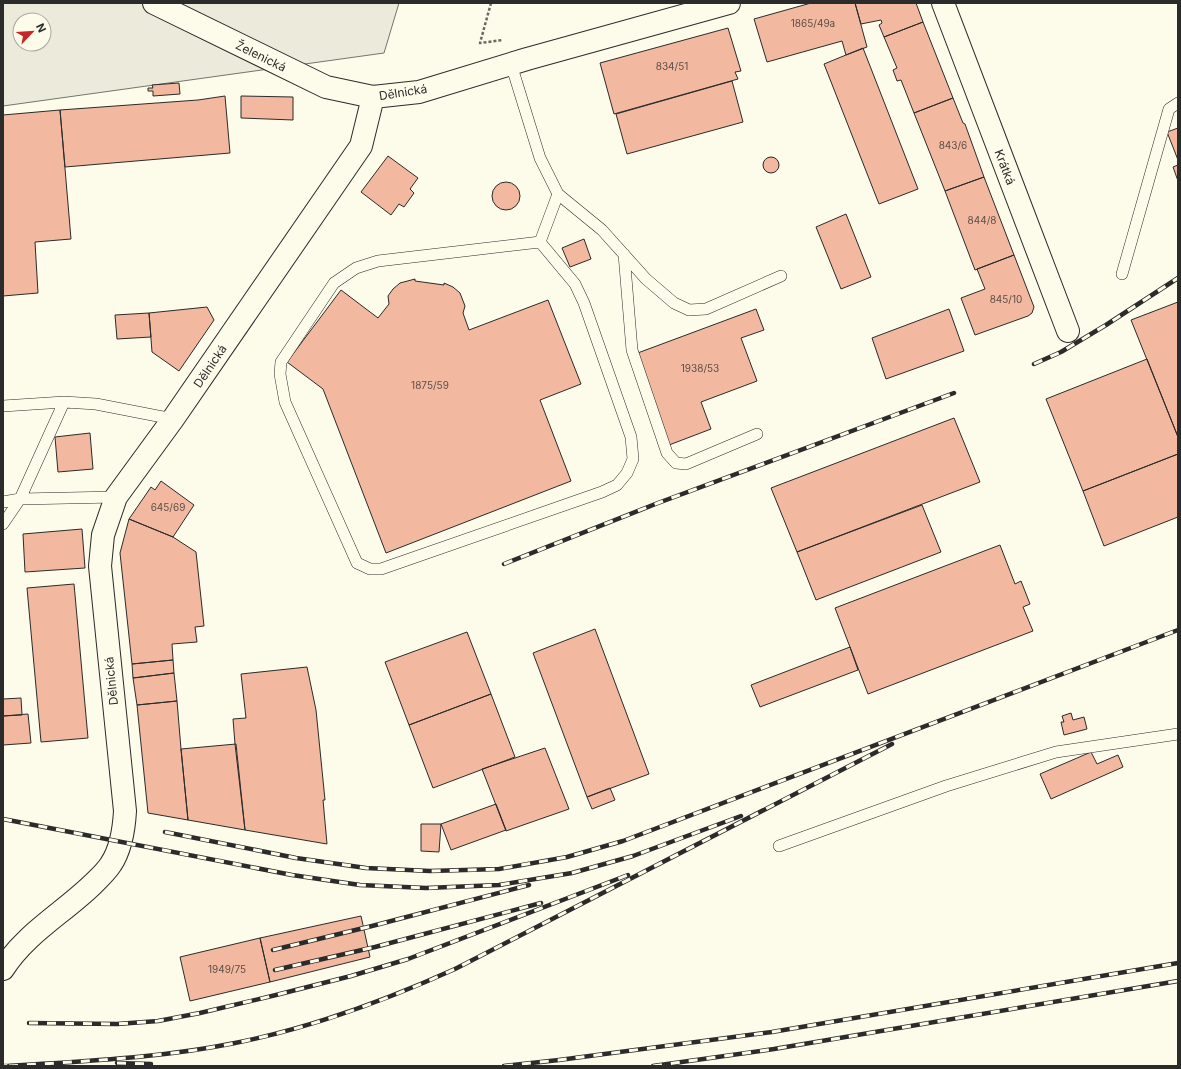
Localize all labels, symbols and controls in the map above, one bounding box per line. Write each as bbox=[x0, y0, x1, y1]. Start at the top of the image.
north arrow bbox=[12, 12, 52, 52]
house number: 1865/49a bbox=[791, 17, 835, 29]
text: N bbox=[33, 21, 49, 35]
street label: Želenická bbox=[233, 37, 289, 75]
house number: 834/51 bbox=[656, 60, 688, 72]
street label: Dělnická bbox=[378, 81, 428, 103]
house number: 843/6 bbox=[939, 139, 967, 151]
street label: Krátká bbox=[991, 147, 1019, 187]
house number: 844/8 bbox=[968, 214, 996, 226]
house number: 845/10 bbox=[990, 293, 1022, 305]
street label: Dělnická bbox=[190, 342, 230, 390]
house number: 1938/53 bbox=[681, 362, 719, 374]
house number: 1875/59 bbox=[411, 379, 449, 391]
house number: 645/69 bbox=[151, 501, 185, 513]
street label: Dělnická bbox=[101, 656, 121, 706]
house number: 1949/75 bbox=[208, 963, 246, 975]

